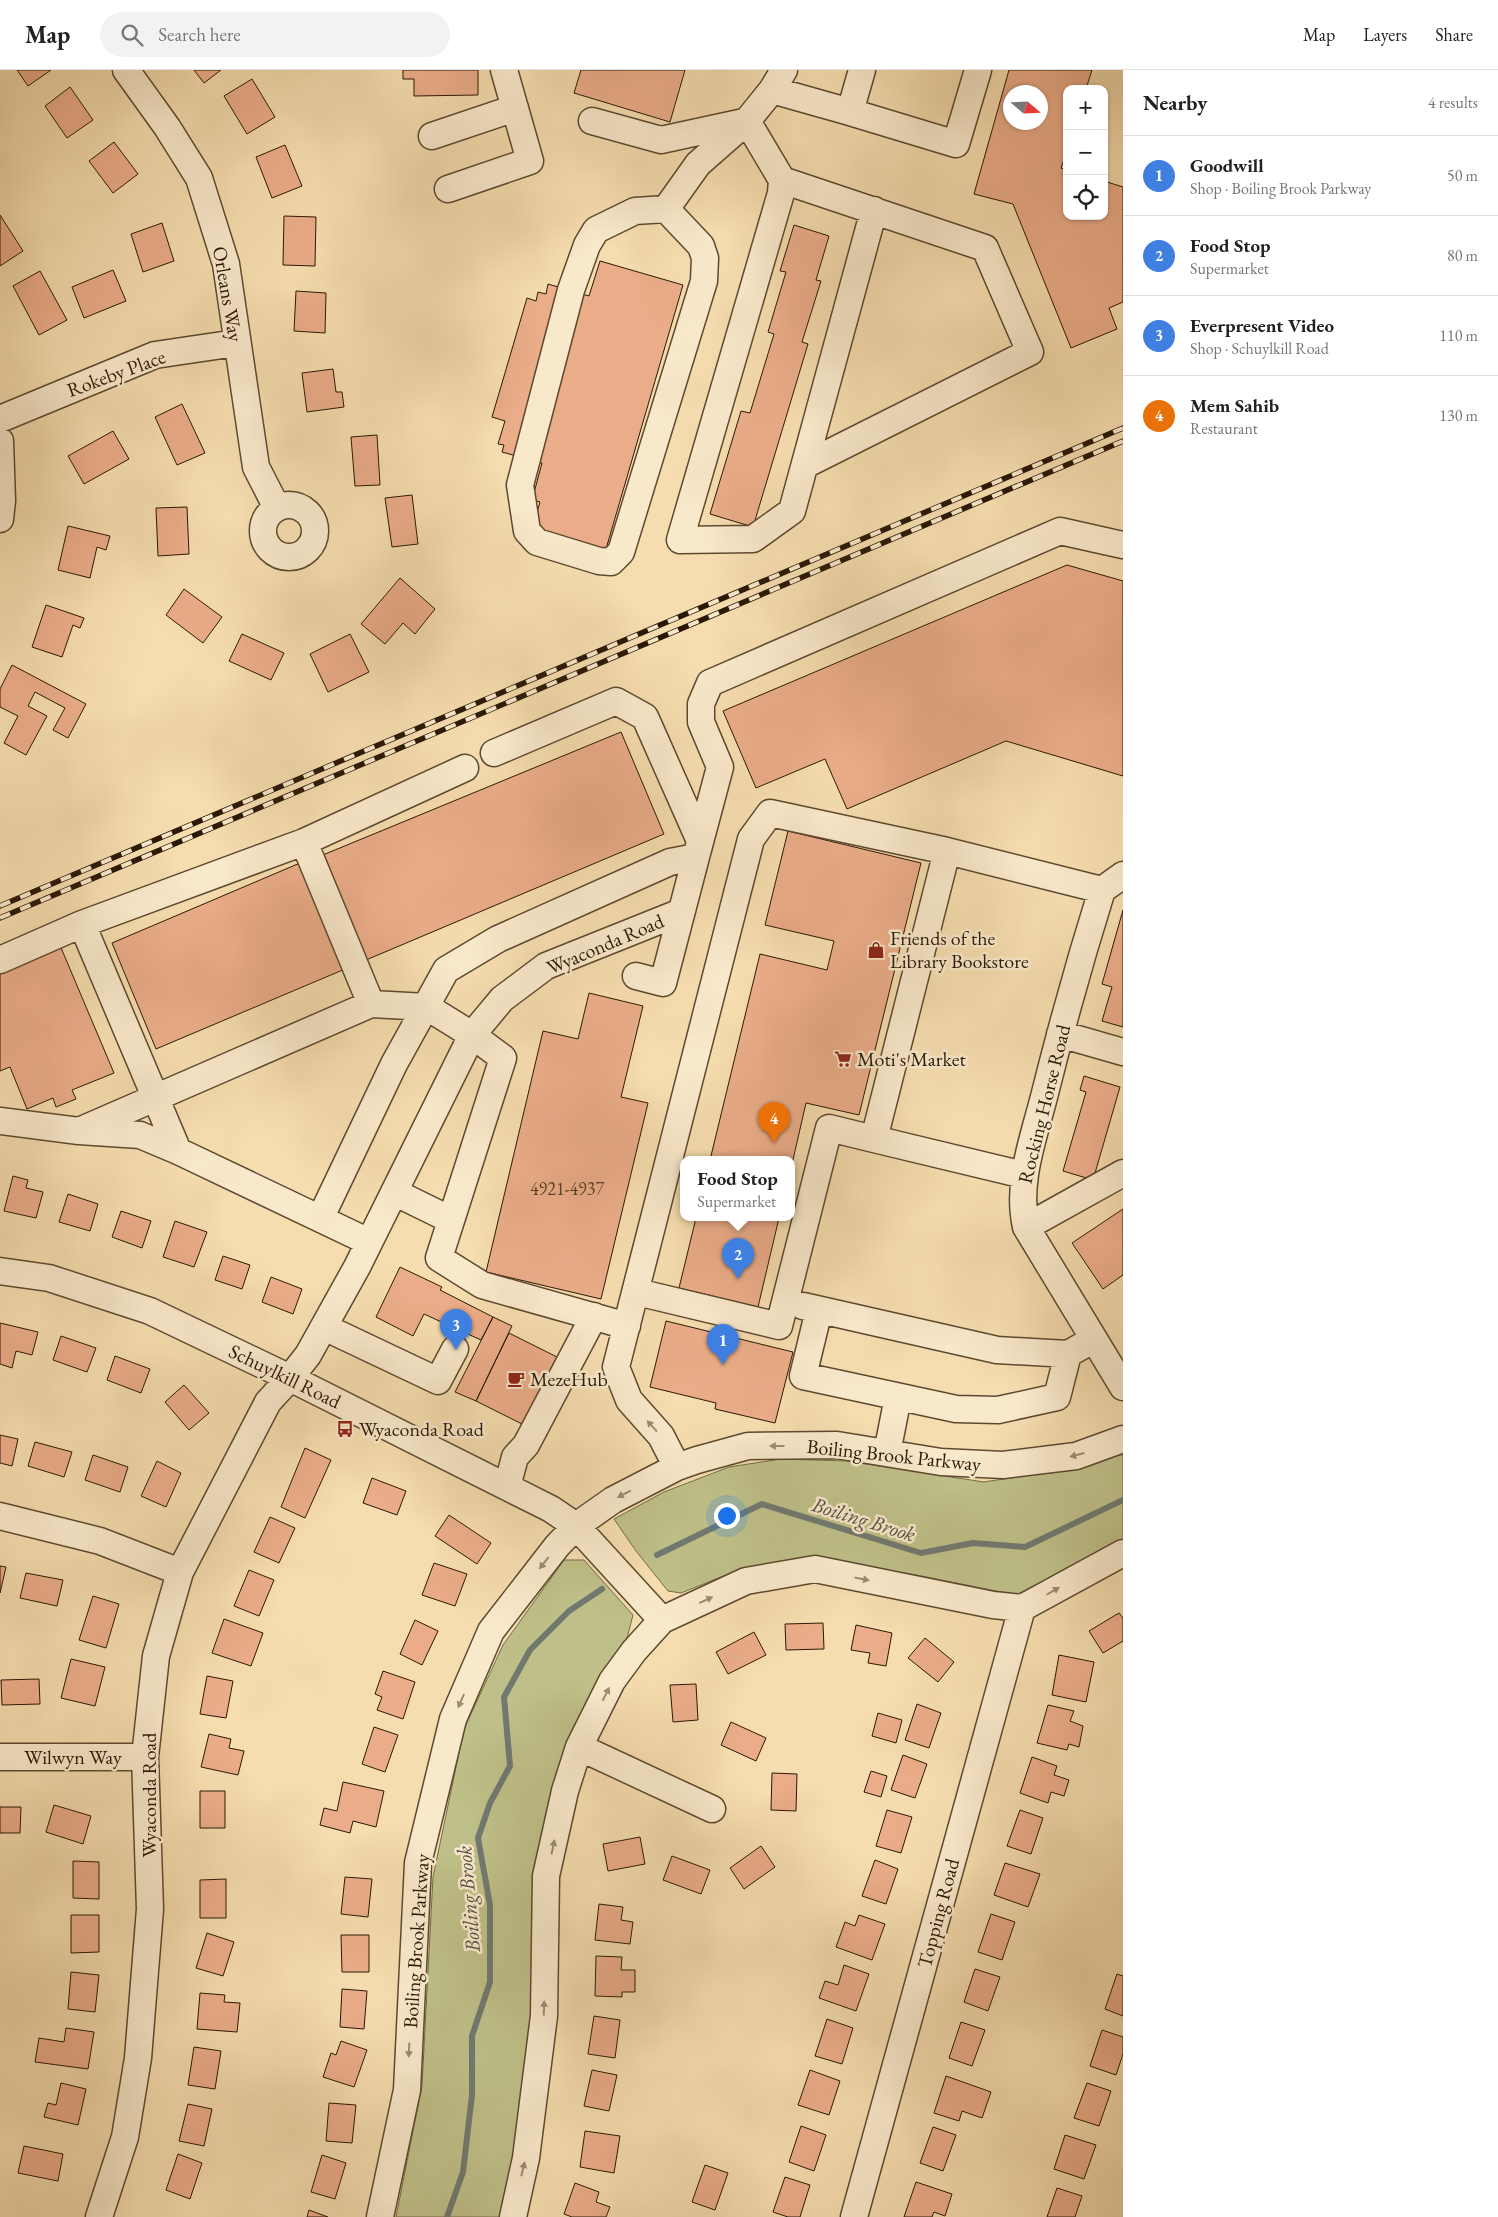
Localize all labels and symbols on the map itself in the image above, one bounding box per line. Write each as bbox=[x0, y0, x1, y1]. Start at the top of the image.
north arrow bbox=[1003, 85, 1048, 130]
street label: Orleans Way bbox=[207, 244, 249, 344]
street label: Rokeby Place bbox=[63, 343, 169, 403]
street label: Wyaconda Road bbox=[542, 907, 668, 980]
place label: Friends of the Library Bookstore bbox=[890, 925, 1029, 974]
shop icon: Friends of the Library Bookstore bbox=[866, 940, 886, 960]
street label: Rocking Horse Road bbox=[1012, 1021, 1077, 1186]
place label: Moti's Market bbox=[857, 1046, 967, 1072]
supermarket icon: Moti's Market bbox=[833, 1049, 853, 1069]
pin: 4 bbox=[758, 1102, 790, 1143]
house number: 4921-4937 bbox=[530, 1177, 604, 1200]
pin: 2 bbox=[722, 1238, 754, 1279]
pin: 3 bbox=[440, 1309, 472, 1350]
pin: 1 bbox=[707, 1324, 739, 1365]
street label: Schuylkill Road bbox=[225, 1338, 346, 1415]
place label: MezeHub bbox=[530, 1366, 608, 1392]
cafe icon: MezeHub bbox=[506, 1369, 526, 1389]
place label: Wyaconda Road bbox=[359, 1416, 485, 1442]
bus stop icon: Wyaconda Road bbox=[335, 1419, 355, 1439]
one-way arrow bbox=[646, 1421, 658, 1433]
street label: Boiling Brook Parkway bbox=[806, 1433, 983, 1477]
one-way arrow bbox=[769, 1442, 785, 1450]
one-way arrow bbox=[1069, 1451, 1085, 1459]
one-way arrow bbox=[617, 1490, 631, 1498]
water label: Boiling Brook bbox=[808, 1490, 919, 1548]
your location bbox=[714, 1503, 740, 1529]
one-way arrow bbox=[539, 1556, 549, 1570]
one-way arrow bbox=[855, 1575, 870, 1583]
one-way arrow bbox=[1046, 1586, 1059, 1595]
one-way arrow bbox=[699, 1595, 713, 1603]
one-way arrow bbox=[602, 1687, 610, 1701]
one-way arrow bbox=[456, 1694, 464, 1708]
street label: Wyaconda Road bbox=[136, 1732, 162, 1857]
street label: Wilwyn Way bbox=[24, 1744, 122, 1770]
one-way arrow bbox=[549, 1839, 557, 1854]
water label: Boiling Brook bbox=[450, 1844, 486, 1954]
street label: Boiling Brook Parkway bbox=[397, 1853, 435, 2029]
street label: Topping Road bbox=[911, 1855, 965, 1970]
one-way arrow bbox=[540, 2000, 548, 2016]
one-way arrow bbox=[405, 2042, 413, 2058]
one-way arrow bbox=[519, 2162, 527, 2177]

